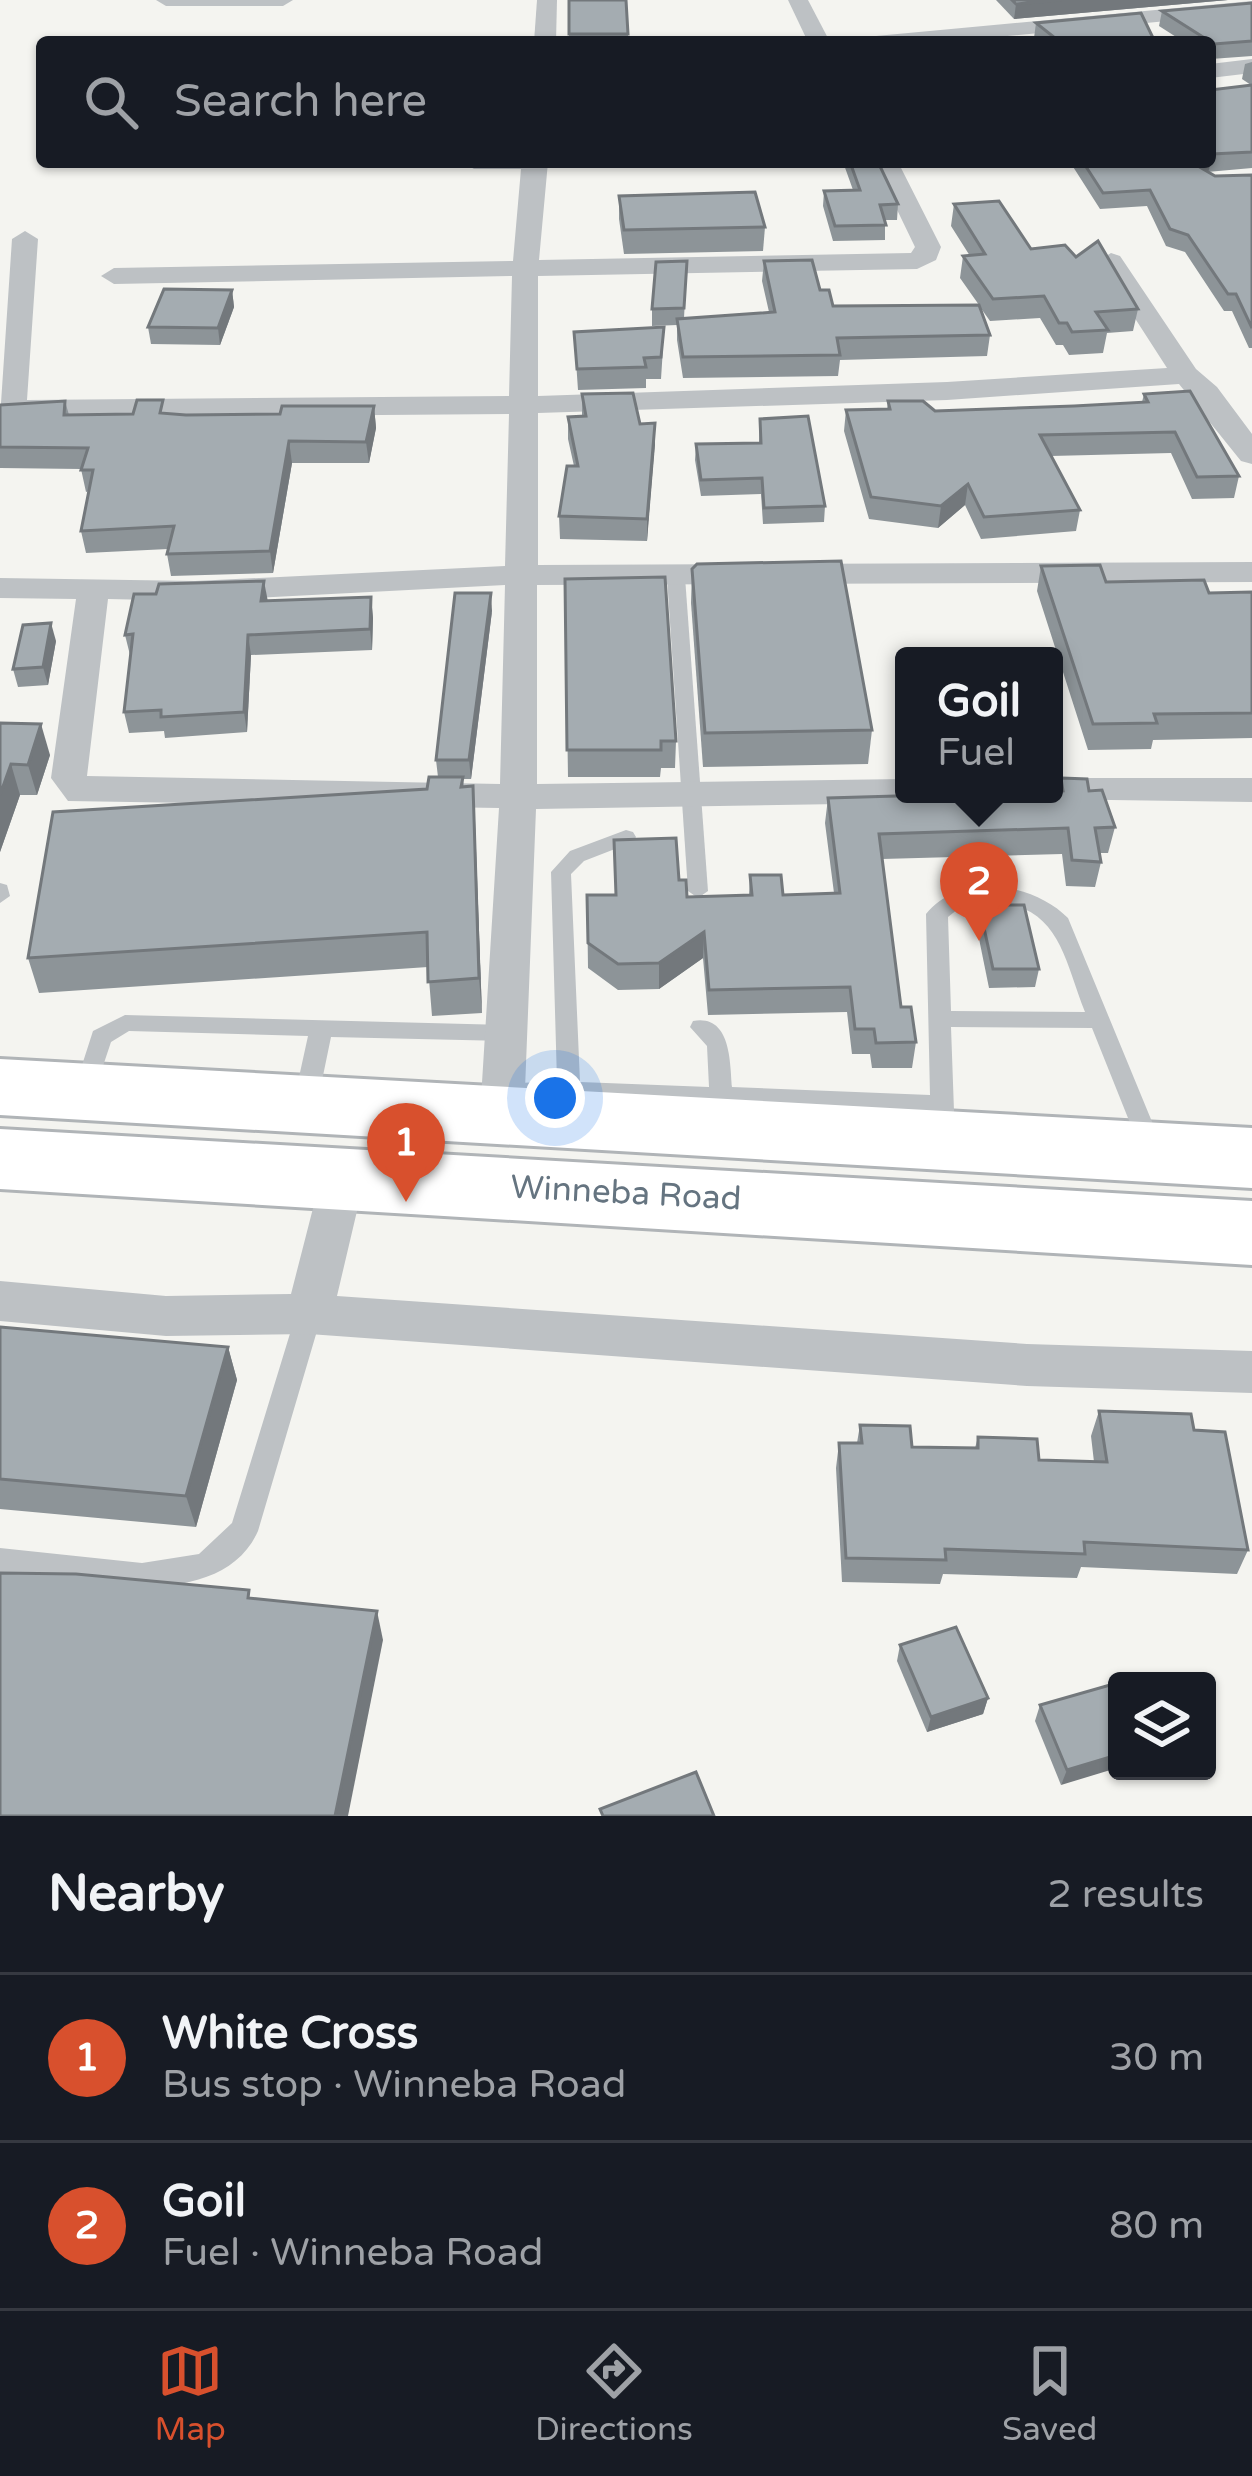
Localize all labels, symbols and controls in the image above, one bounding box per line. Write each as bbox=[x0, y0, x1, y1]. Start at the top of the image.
search box bbox=[36, 36, 1216, 168]
icon: search bbox=[78, 69, 144, 135]
text: Search here bbox=[174, 75, 427, 129]
popup bbox=[895, 647, 1063, 803]
text: Goil bbox=[937, 675, 1021, 729]
text: Fuel bbox=[937, 729, 1015, 776]
pin: 2 bbox=[940, 842, 1018, 941]
your location bbox=[525, 1068, 585, 1128]
pin: 1 bbox=[367, 1103, 445, 1202]
street label: Winneba Road bbox=[510, 1167, 742, 1219]
map controls bbox=[1108, 1672, 1216, 1780]
button: layers bbox=[1108, 1672, 1216, 1780]
text: Nearby bbox=[48, 1863, 225, 1925]
text: 2 results bbox=[1047, 1871, 1204, 1918]
text: White Cross bbox=[162, 2007, 418, 2061]
text: 1 bbox=[75, 2034, 99, 2081]
text: 30 m bbox=[1109, 2034, 1204, 2081]
text: Bus stop · Winneba Road bbox=[162, 2061, 626, 2108]
text: Goil bbox=[162, 2175, 246, 2229]
text: 2 bbox=[75, 2202, 99, 2249]
text: 80 m bbox=[1109, 2202, 1204, 2249]
text: Fuel · Winneba Road bbox=[162, 2229, 543, 2276]
tab: Map bbox=[155, 2338, 226, 2449]
tab: Directions bbox=[535, 2338, 693, 2449]
tab: Saved bbox=[1002, 2338, 1097, 2449]

